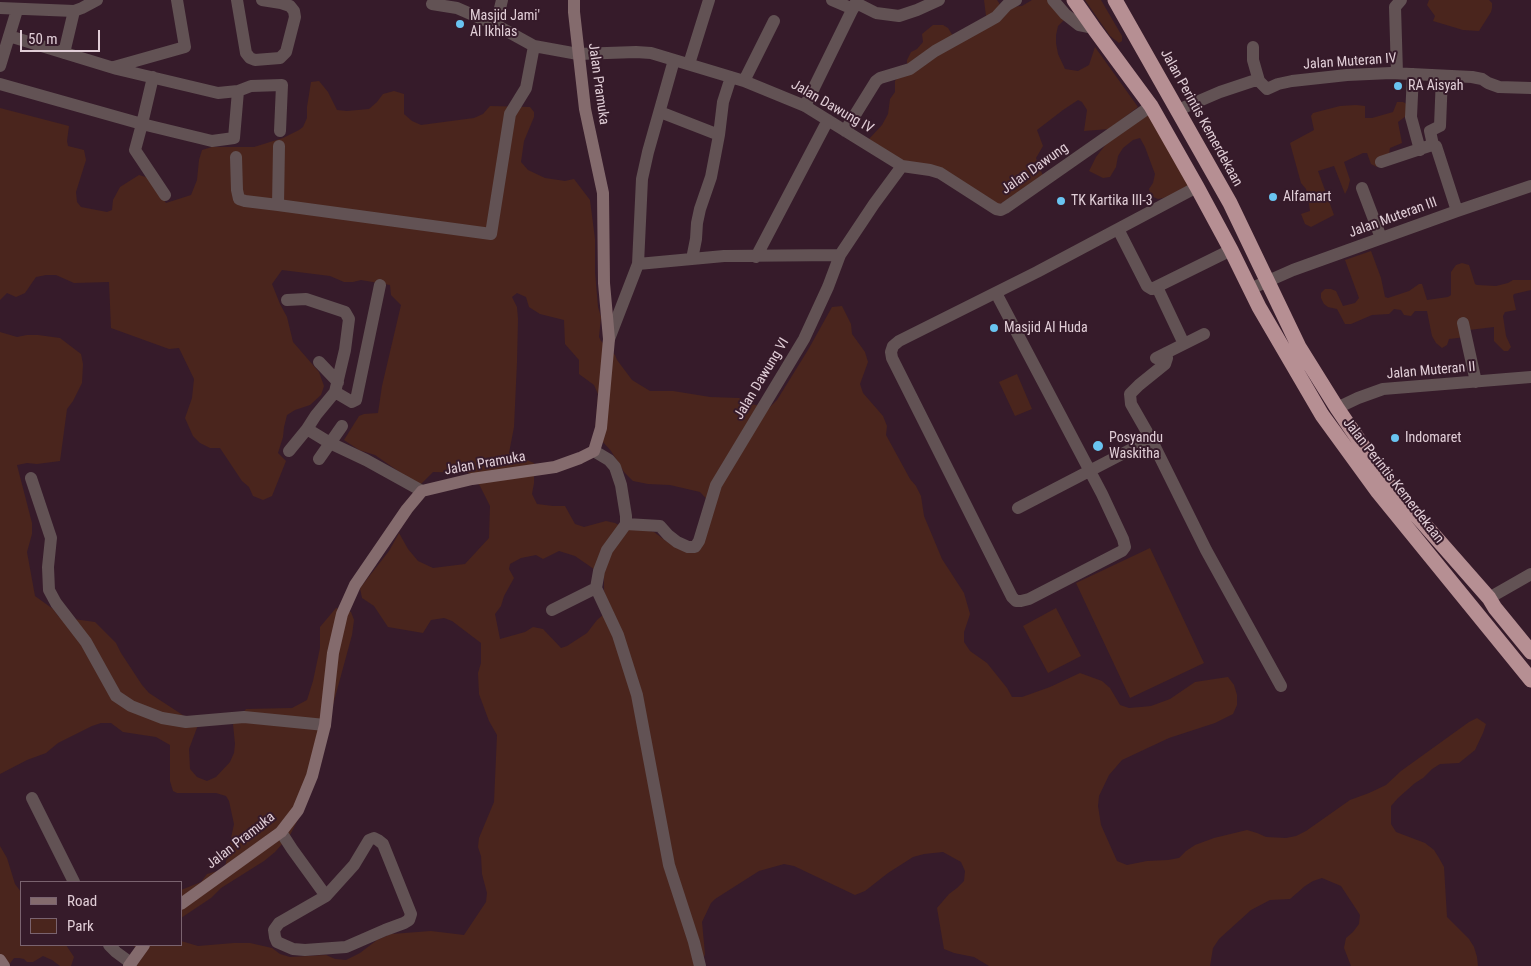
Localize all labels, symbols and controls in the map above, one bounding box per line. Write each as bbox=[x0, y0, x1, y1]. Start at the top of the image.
place label: Masjid Jami' Al Ikhlas bbox=[470, 8, 540, 40]
marker: Masjid Jami' Al Ikhlas bbox=[454, 18, 466, 30]
scale bar bbox=[22, 20, 102, 52]
text: 50 m bbox=[28, 30, 58, 48]
street label: Jalan Pramuka bbox=[584, 42, 612, 126]
street label: Jalan Perintis Kemerdekaan bbox=[1156, 47, 1246, 189]
street label: Jalan Muteran IV bbox=[1303, 50, 1397, 74]
street label: Jalan Dawung IV bbox=[788, 77, 876, 137]
place label: RA Aisyah bbox=[1408, 78, 1464, 94]
marker: RA Aisyah bbox=[1392, 80, 1404, 92]
street label: Jalan Dawung bbox=[998, 140, 1072, 198]
place label: Alfamart bbox=[1283, 189, 1331, 205]
marker: Alfamart bbox=[1267, 191, 1279, 203]
place label: TK Kartika III-3 bbox=[1071, 193, 1153, 209]
street label: Jalan Muteran III bbox=[1347, 194, 1439, 242]
marker: TK Kartika III-3 bbox=[1055, 195, 1067, 207]
place label: Masjid Al Huda bbox=[1004, 320, 1088, 336]
marker: Masjid Al Huda bbox=[988, 322, 1000, 334]
street label: Jalan Dawung VI bbox=[731, 335, 793, 423]
street label: Jalan Muteran II bbox=[1386, 359, 1476, 383]
street label: Jalan Perintis Kemerdekaan bbox=[1339, 415, 1447, 547]
place label: Posyandu Waskitha bbox=[1109, 430, 1163, 462]
place label: Indomaret bbox=[1405, 430, 1461, 446]
marker: Indomaret bbox=[1389, 432, 1401, 444]
marker: Posyandu Waskitha bbox=[1091, 439, 1105, 453]
street label: Jalan Pramuka bbox=[443, 449, 527, 479]
street label: Jalan Pramuka bbox=[203, 809, 279, 873]
legend bbox=[20, 881, 182, 946]
text: Road bbox=[67, 892, 97, 910]
text: Park bbox=[67, 917, 94, 935]

